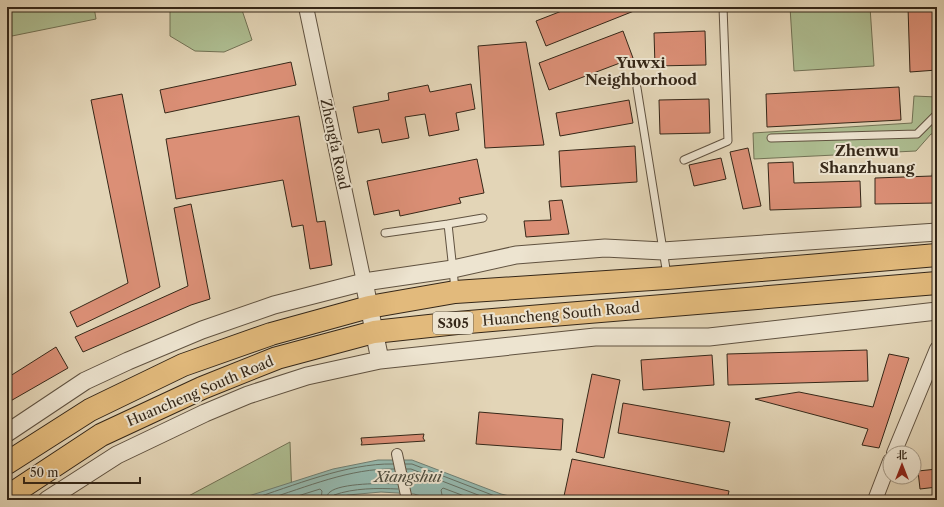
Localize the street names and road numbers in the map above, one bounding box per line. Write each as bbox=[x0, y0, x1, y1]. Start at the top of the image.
street label: Zhengfa Road bbox=[317, 97, 354, 192]
street label: Huancheng South Road bbox=[481, 298, 641, 330]
road number: S305 bbox=[433, 312, 473, 334]
street label: Huancheng South Road bbox=[124, 352, 277, 430]

